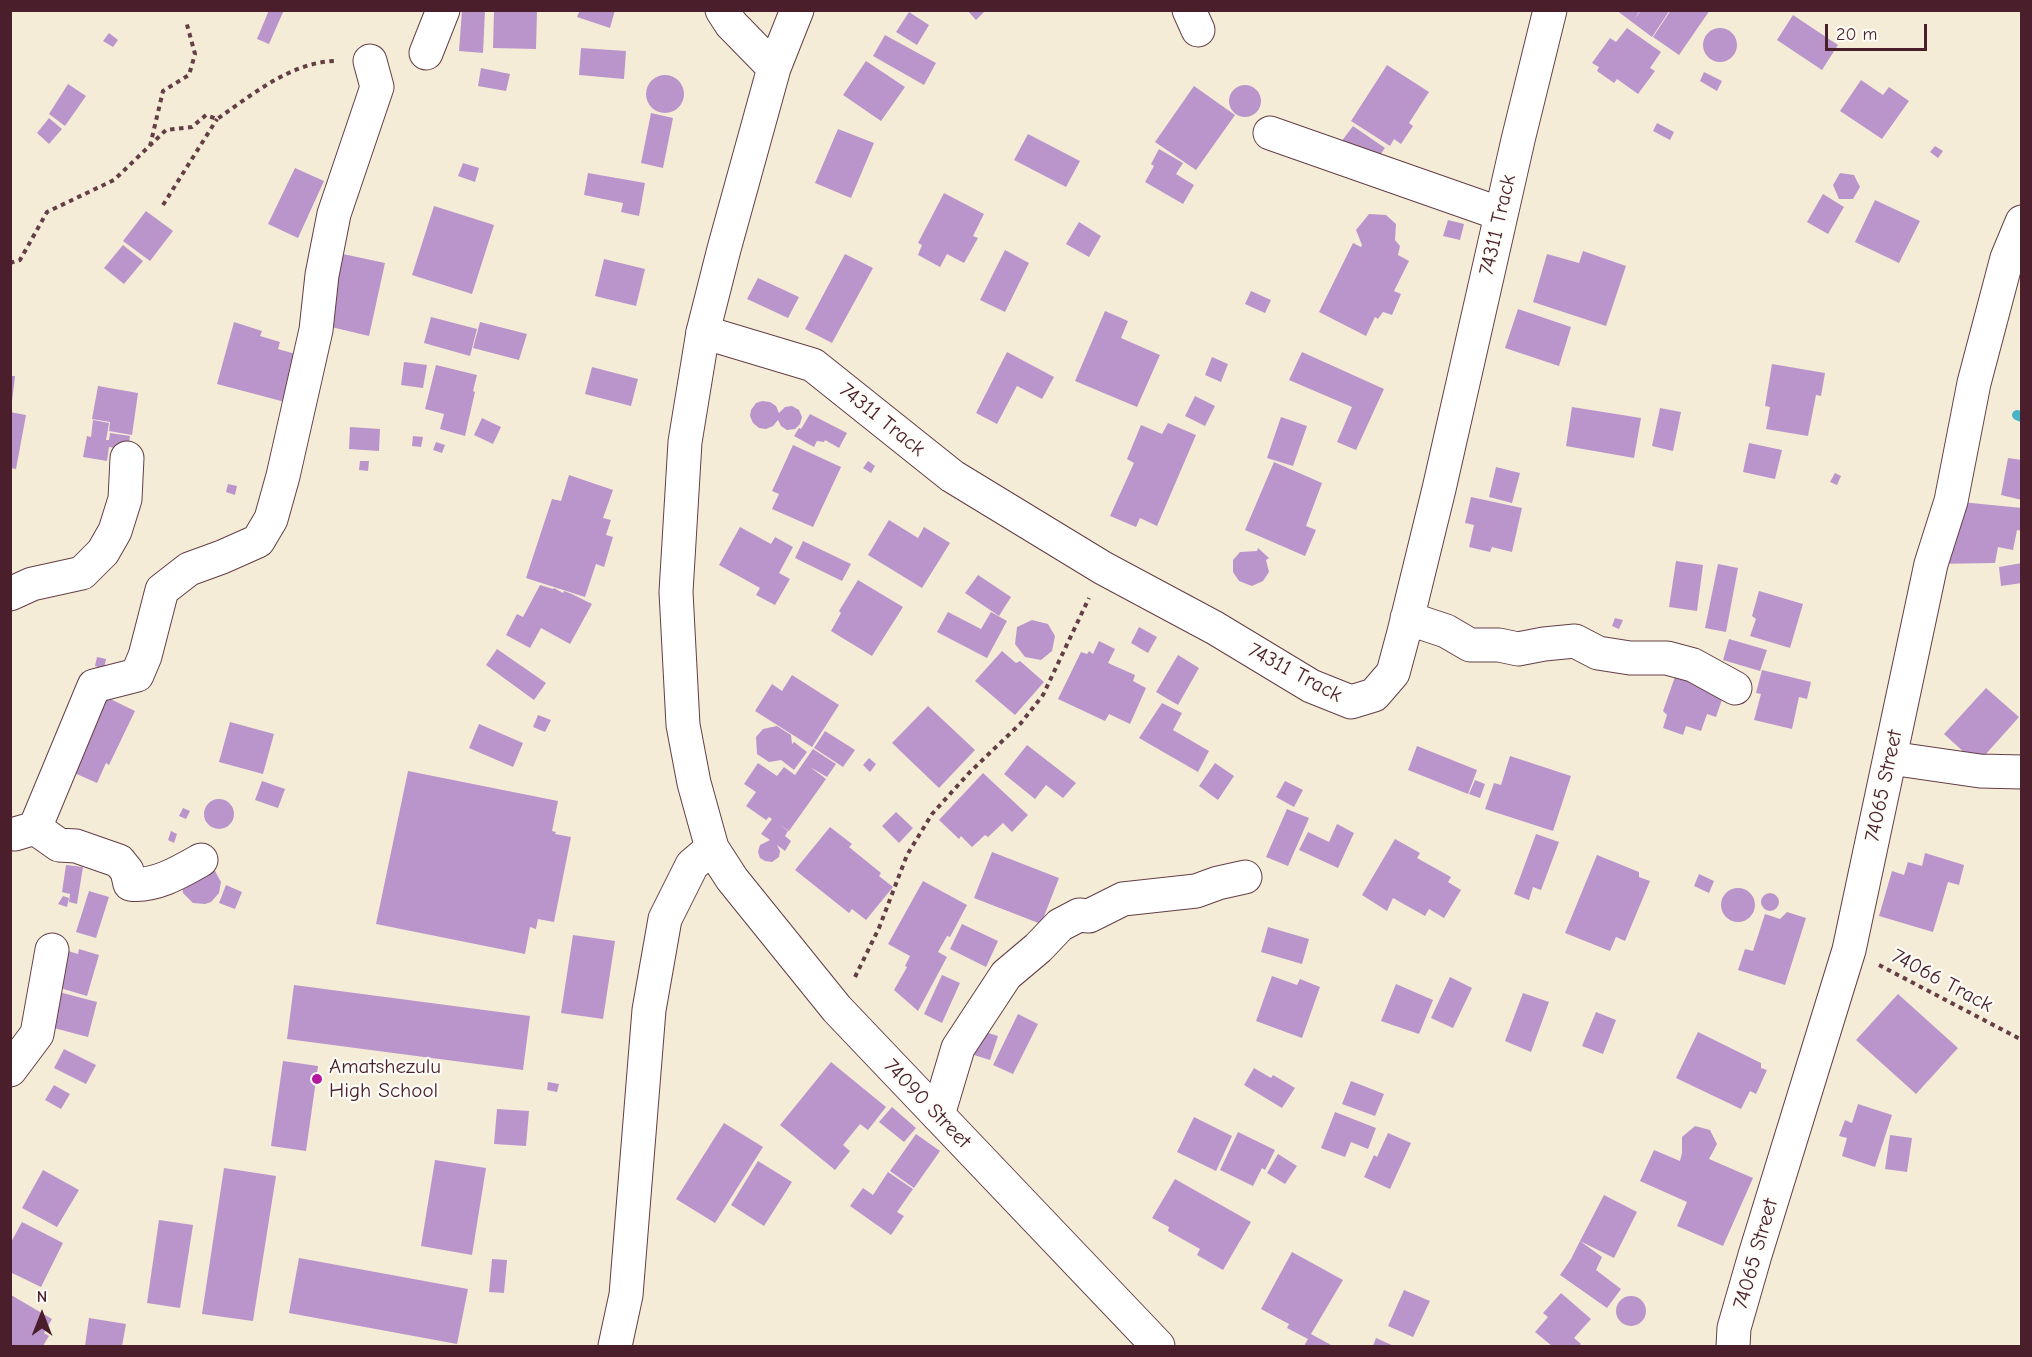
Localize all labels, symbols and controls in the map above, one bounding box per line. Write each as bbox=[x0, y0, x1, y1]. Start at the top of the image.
scale bar bbox=[1828, 12, 1930, 50]
text: 20 m bbox=[1836, 24, 1877, 45]
street label: 74311 Track bbox=[1474, 172, 1522, 278]
street label: 74311 Track bbox=[834, 378, 930, 462]
street label: 74311 Track bbox=[1244, 638, 1346, 708]
street label: 74065 Street bbox=[1860, 728, 1908, 844]
street label: 74066 Track bbox=[1887, 944, 1997, 1018]
place label: Amatshezulu High School bbox=[329, 1054, 441, 1104]
street label: 74090 Street bbox=[878, 1054, 976, 1154]
marker: Amatshezulu High School bbox=[310, 1072, 324, 1086]
street label: 74065 Street bbox=[1728, 1196, 1784, 1312]
north arrow bbox=[12, 1285, 72, 1345]
text: N bbox=[37, 1288, 47, 1306]

